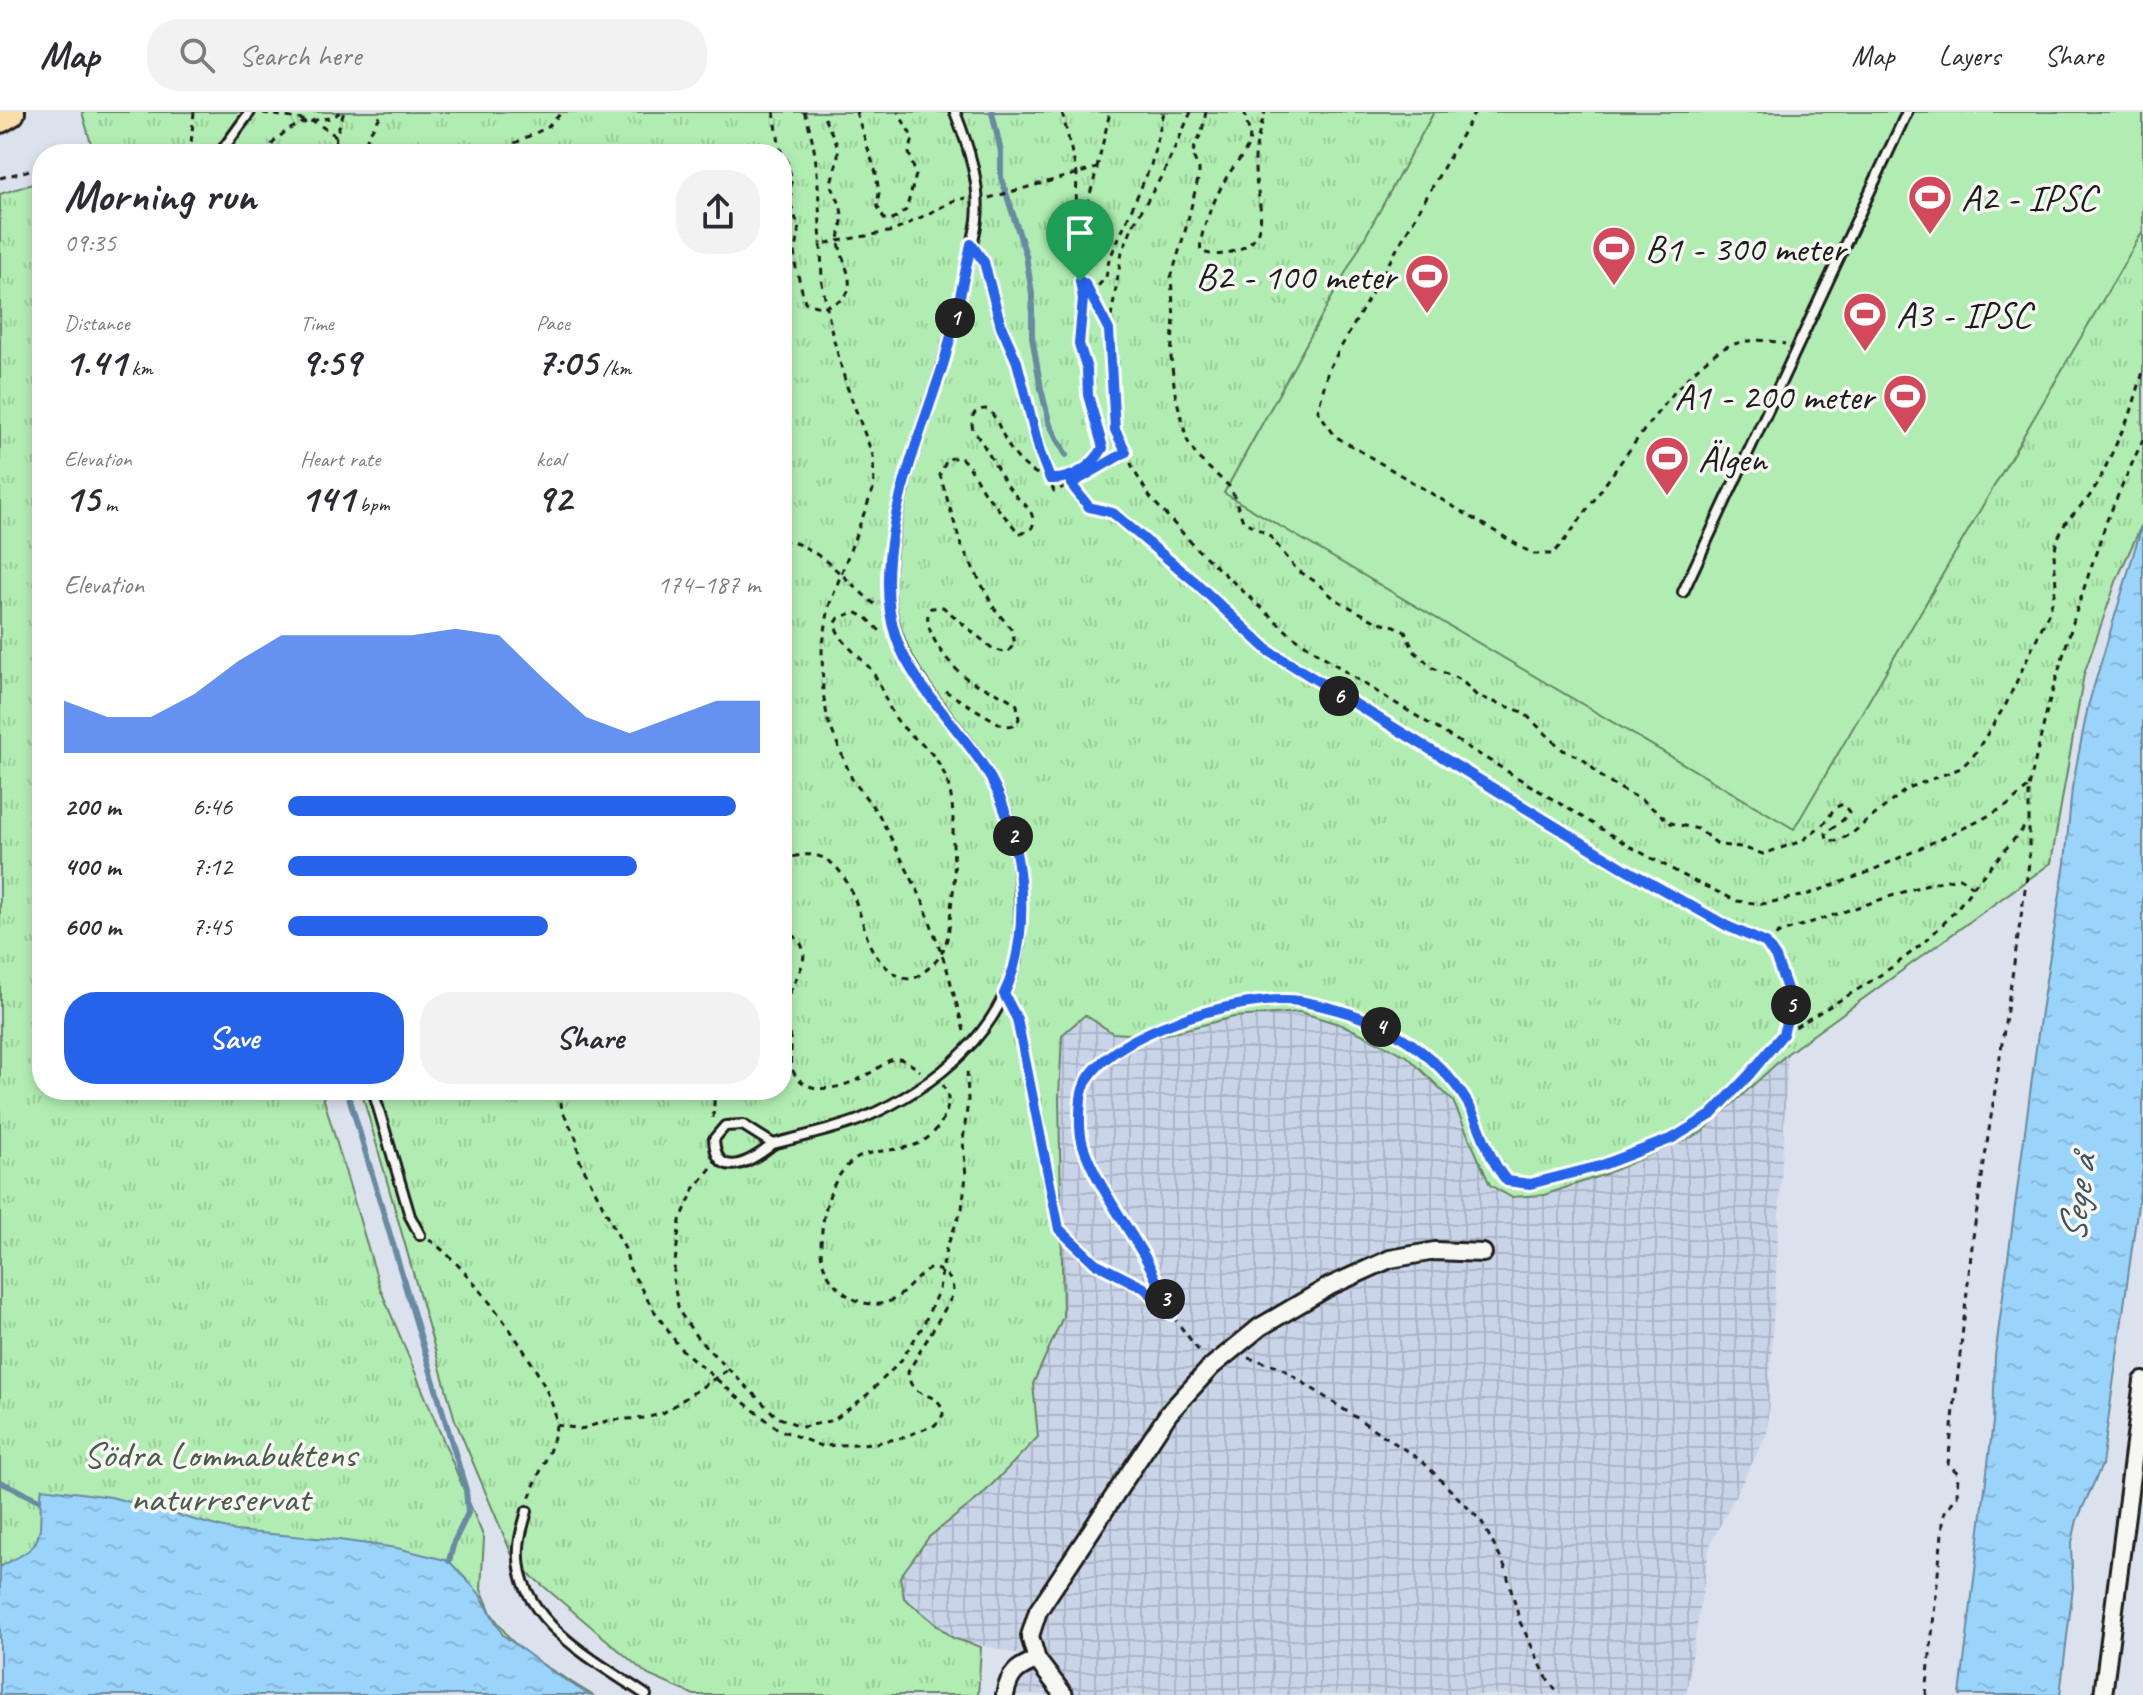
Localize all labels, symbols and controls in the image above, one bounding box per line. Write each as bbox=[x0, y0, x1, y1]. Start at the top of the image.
search box bbox=[147, 19, 707, 91]
text: Map bbox=[40, 32, 99, 79]
icon: search bbox=[175, 33, 219, 77]
text: Search here bbox=[239, 36, 361, 74]
text: Map bbox=[1852, 38, 1895, 73]
text: Layers bbox=[1939, 38, 2000, 73]
text: Share bbox=[2044, 38, 2103, 73]
text: Morning run bbox=[64, 168, 256, 223]
button: share bbox=[676, 170, 760, 254]
sports icon: A2 - IPSC bbox=[1906, 173, 1954, 236]
place label: A2 - IPSC bbox=[1961, 174, 2101, 221]
pin bbox=[1046, 199, 1114, 281]
icon: arrive bbox=[1058, 211, 1102, 255]
sports icon: B1 - 300 meter bbox=[1590, 224, 1638, 287]
place label: B1 - 300 meter bbox=[1645, 225, 1849, 272]
text: 09:35 bbox=[64, 226, 116, 259]
sports icon: B2 - 100 meter bbox=[1403, 252, 1451, 315]
place label: B2 - 100 meter bbox=[1196, 253, 1399, 300]
sports icon: A3 - IPSC bbox=[1841, 290, 1889, 353]
place label: A3 - IPSC bbox=[1896, 291, 2036, 338]
pin: 1 bbox=[935, 298, 975, 338]
text: 1 bbox=[950, 304, 960, 332]
text: Distance bbox=[64, 309, 130, 337]
text: Time bbox=[300, 309, 334, 337]
text: Pace bbox=[536, 309, 570, 337]
text: 1.41 bbox=[64, 337, 126, 387]
text: 9:59 bbox=[300, 337, 360, 387]
text: 7:05 bbox=[536, 337, 597, 387]
text: km bbox=[126, 354, 153, 382]
text: /km bbox=[597, 354, 631, 382]
sports icon: A1 - 200 meter bbox=[1881, 372, 1929, 435]
place label: A1 - 200 meter bbox=[1674, 373, 1877, 420]
sports icon: Älgen bbox=[1643, 434, 1691, 497]
place label: Älgen bbox=[1698, 435, 1768, 482]
text: Elevation bbox=[64, 445, 132, 473]
text: Heart rate bbox=[300, 445, 380, 473]
text: kcal bbox=[536, 445, 565, 473]
text: 15 bbox=[64, 473, 99, 523]
text: 141 bbox=[300, 473, 354, 523]
text: 92 bbox=[536, 473, 572, 523]
text: m bbox=[99, 490, 117, 518]
text: bpm bbox=[354, 490, 390, 518]
text: Elevation bbox=[64, 568, 144, 601]
text: 174–187 m bbox=[657, 568, 760, 601]
pin: 6 bbox=[1319, 676, 1359, 716]
text: 6 bbox=[1334, 682, 1344, 710]
text: 200 m bbox=[64, 790, 120, 823]
text: 6:46 bbox=[192, 790, 232, 823]
pin: 2 bbox=[993, 816, 1033, 856]
text: 2 bbox=[1008, 822, 1018, 850]
text: 400 m bbox=[64, 850, 120, 883]
text: 7:12 bbox=[192, 850, 232, 883]
text: 600 m bbox=[64, 910, 121, 943]
text: 7:45 bbox=[192, 910, 232, 943]
pin: 5 bbox=[1771, 985, 1811, 1025]
text: 5 bbox=[1786, 991, 1796, 1019]
button: Save bbox=[64, 992, 404, 1084]
button: Share bbox=[420, 992, 760, 1084]
pin: 4 bbox=[1361, 1007, 1401, 1047]
text: 4 bbox=[1376, 1013, 1386, 1041]
water label: Sege å bbox=[2046, 1145, 2109, 1245]
pin: 3 bbox=[1145, 1279, 1185, 1319]
text: 3 bbox=[1160, 1285, 1170, 1313]
park label: Södra Lommabuktens naturreservat bbox=[83, 1431, 360, 1522]

